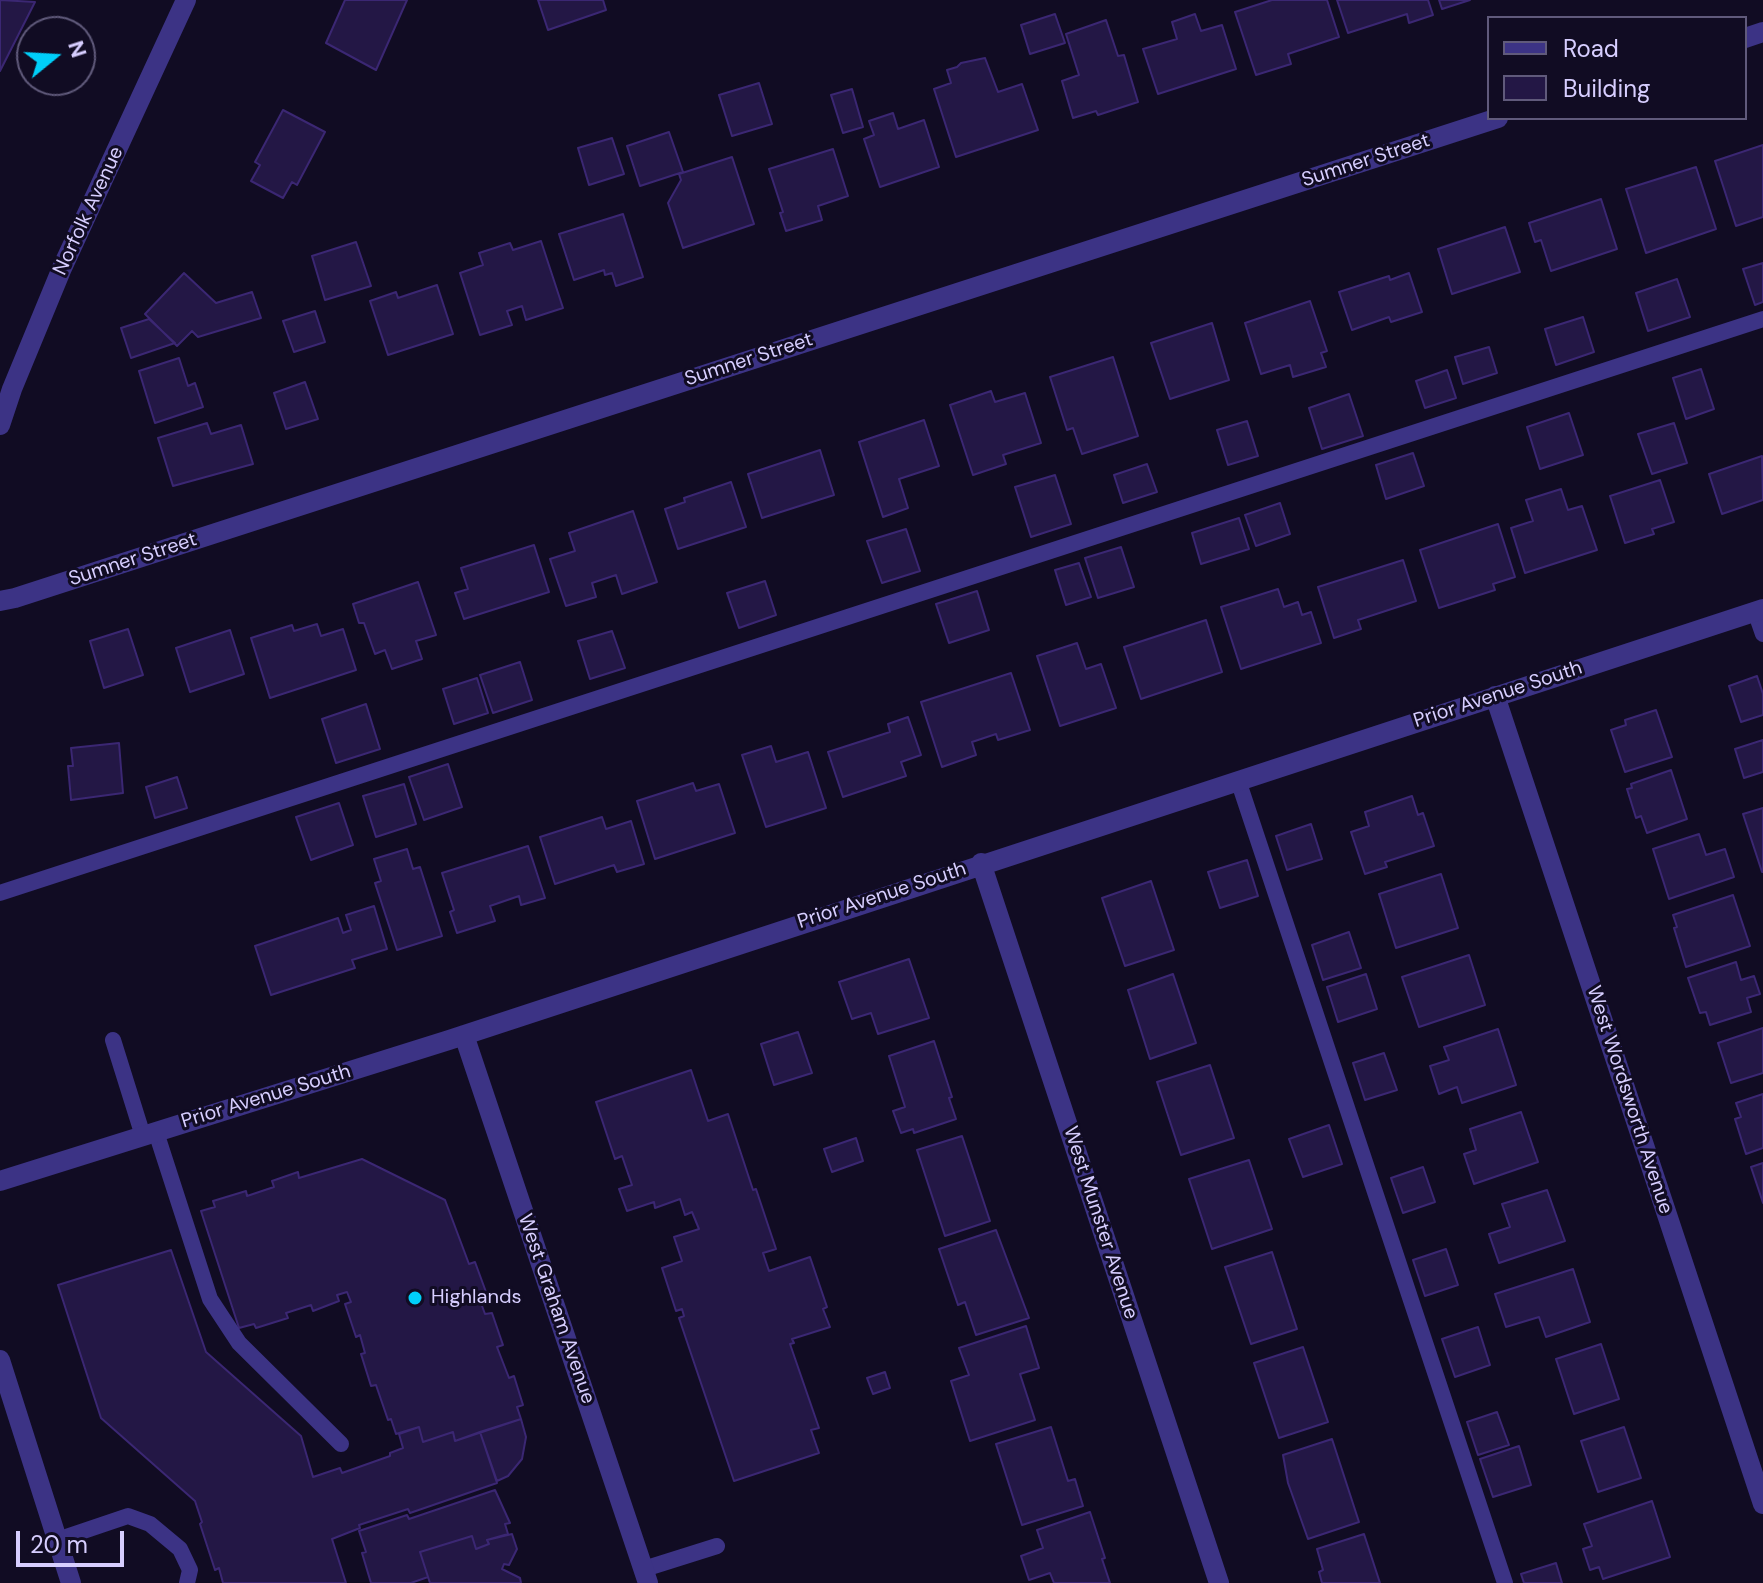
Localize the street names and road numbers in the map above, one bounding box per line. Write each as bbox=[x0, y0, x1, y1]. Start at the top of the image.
street label: Sumner Street bbox=[1299, 129, 1433, 193]
street label: Norfolk Avenue bbox=[49, 143, 129, 279]
street label: Sumner Street bbox=[682, 328, 816, 392]
street label: Sumner Street bbox=[66, 528, 200, 592]
street label: Prior Avenue South bbox=[1411, 656, 1585, 734]
street label: Prior Avenue South bbox=[795, 857, 969, 935]
street label: West Wordsworth Avenue bbox=[1581, 983, 1677, 1217]
street label: Prior Avenue South bbox=[178, 1060, 354, 1134]
street label: West Munster Avenue bbox=[1057, 1124, 1143, 1322]
street label: West Graham Avenue bbox=[512, 1211, 600, 1407]

